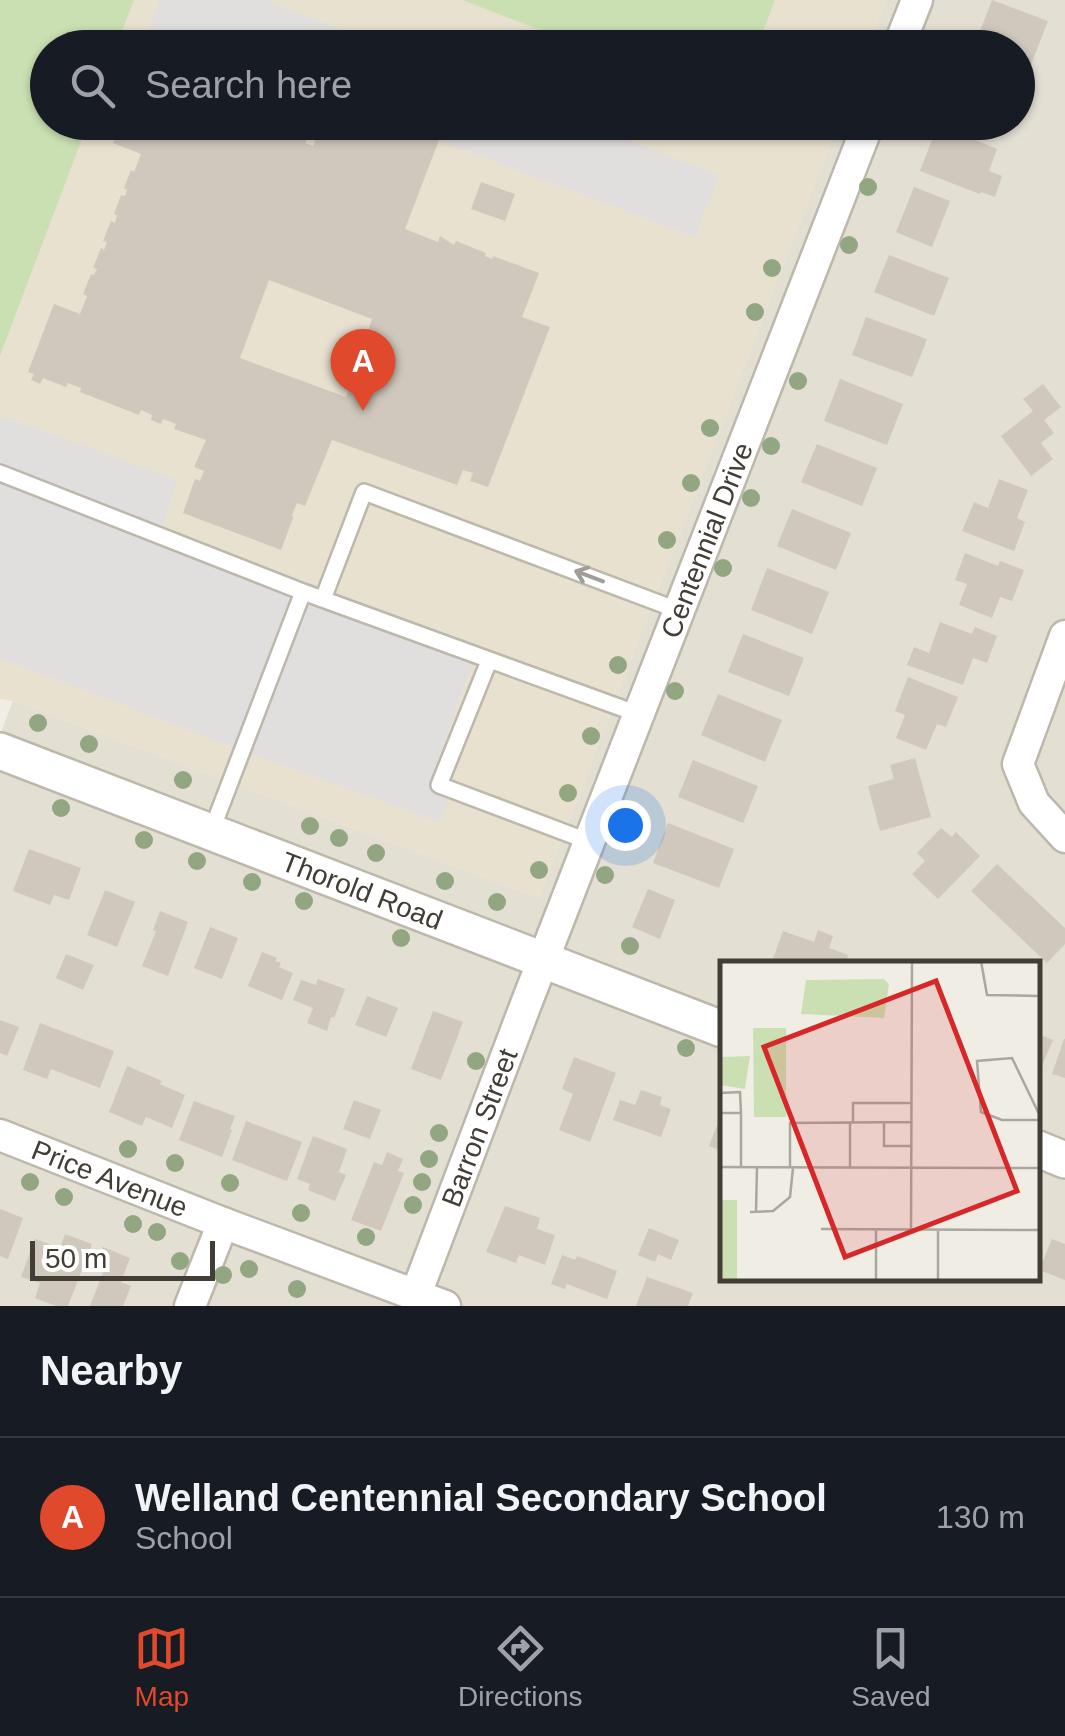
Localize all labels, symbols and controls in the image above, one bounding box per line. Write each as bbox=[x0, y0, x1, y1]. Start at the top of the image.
search box bbox=[30, 30, 1035, 140]
icon: search bbox=[65, 58, 120, 113]
text: Search here bbox=[145, 64, 352, 106]
pin: A bbox=[330, 328, 396, 411]
street label: Centennial Drive bbox=[654, 438, 758, 642]
one-way arrow bbox=[575, 565, 605, 583]
your location bbox=[600, 800, 651, 851]
street label: Thorold Road bbox=[277, 845, 447, 935]
inset map bbox=[720, 961, 1040, 1281]
street label: Barron Street bbox=[435, 1044, 523, 1211]
street label: Price Avenue bbox=[28, 1134, 192, 1223]
scale bar bbox=[30, 1236, 215, 1280]
text: 50 m bbox=[45, 1243, 107, 1274]
text: Nearby bbox=[40, 1347, 182, 1394]
text: Welland Centennial Secondary School bbox=[135, 1477, 827, 1519]
text: A bbox=[61, 1499, 84, 1535]
text: 130 m bbox=[936, 1499, 1025, 1535]
text: School bbox=[135, 1520, 233, 1556]
tab: Map bbox=[134, 1621, 189, 1713]
tab: Directions bbox=[458, 1621, 583, 1713]
tab: Saved bbox=[851, 1621, 931, 1713]

